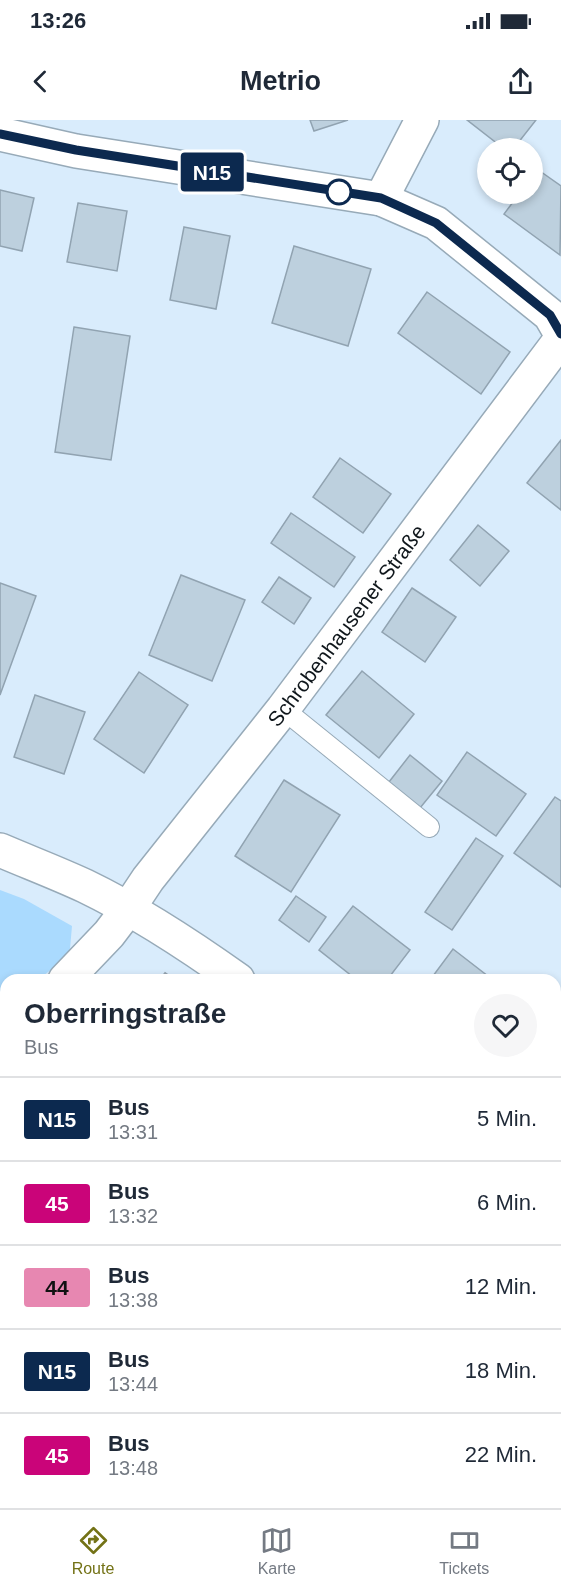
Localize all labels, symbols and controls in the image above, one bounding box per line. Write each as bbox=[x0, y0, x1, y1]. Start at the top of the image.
text: 13:26 bbox=[30, 8, 86, 33]
icon: back bbox=[24, 65, 57, 98]
icon: share bbox=[504, 65, 537, 98]
text: Metrio bbox=[240, 66, 321, 96]
map controls bbox=[477, 138, 543, 204]
button: locate bbox=[477, 138, 543, 204]
line badge: N15 bbox=[178, 152, 246, 192]
text: N15 bbox=[193, 161, 231, 184]
unlabelled marker bbox=[326, 179, 352, 205]
street label: Schrobenhausener Straße bbox=[263, 520, 429, 731]
button: heart bbox=[474, 994, 537, 1057]
text: Oberringstraße bbox=[24, 998, 226, 1029]
text: Bus bbox=[24, 1036, 58, 1058]
text: Bus bbox=[108, 1095, 150, 1120]
text: 5 Min. bbox=[477, 1106, 537, 1131]
text: N15 bbox=[38, 1108, 76, 1131]
text: 13:31 bbox=[108, 1121, 158, 1143]
text: Bus bbox=[108, 1179, 150, 1204]
text: 6 Min. bbox=[477, 1190, 537, 1215]
text: 45 bbox=[45, 1192, 69, 1215]
text: 13:32 bbox=[108, 1205, 158, 1227]
text: Bus bbox=[108, 1263, 150, 1288]
text: 12 Min. bbox=[465, 1274, 537, 1299]
text: 44 bbox=[45, 1276, 69, 1299]
text: 13:38 bbox=[108, 1289, 158, 1311]
text: Bus bbox=[108, 1347, 150, 1372]
text: 18 Min. bbox=[465, 1358, 537, 1383]
text: N15 bbox=[38, 1360, 76, 1383]
text: 13:44 bbox=[108, 1373, 158, 1395]
text: Bus bbox=[108, 1431, 150, 1456]
text: 22 Min. bbox=[465, 1442, 537, 1467]
text: 45 bbox=[45, 1444, 69, 1467]
text: 13:48 bbox=[108, 1457, 158, 1479]
tab: Route bbox=[72, 1524, 114, 1578]
tab: Karte bbox=[258, 1524, 296, 1578]
tab: Tickets bbox=[439, 1524, 489, 1578]

